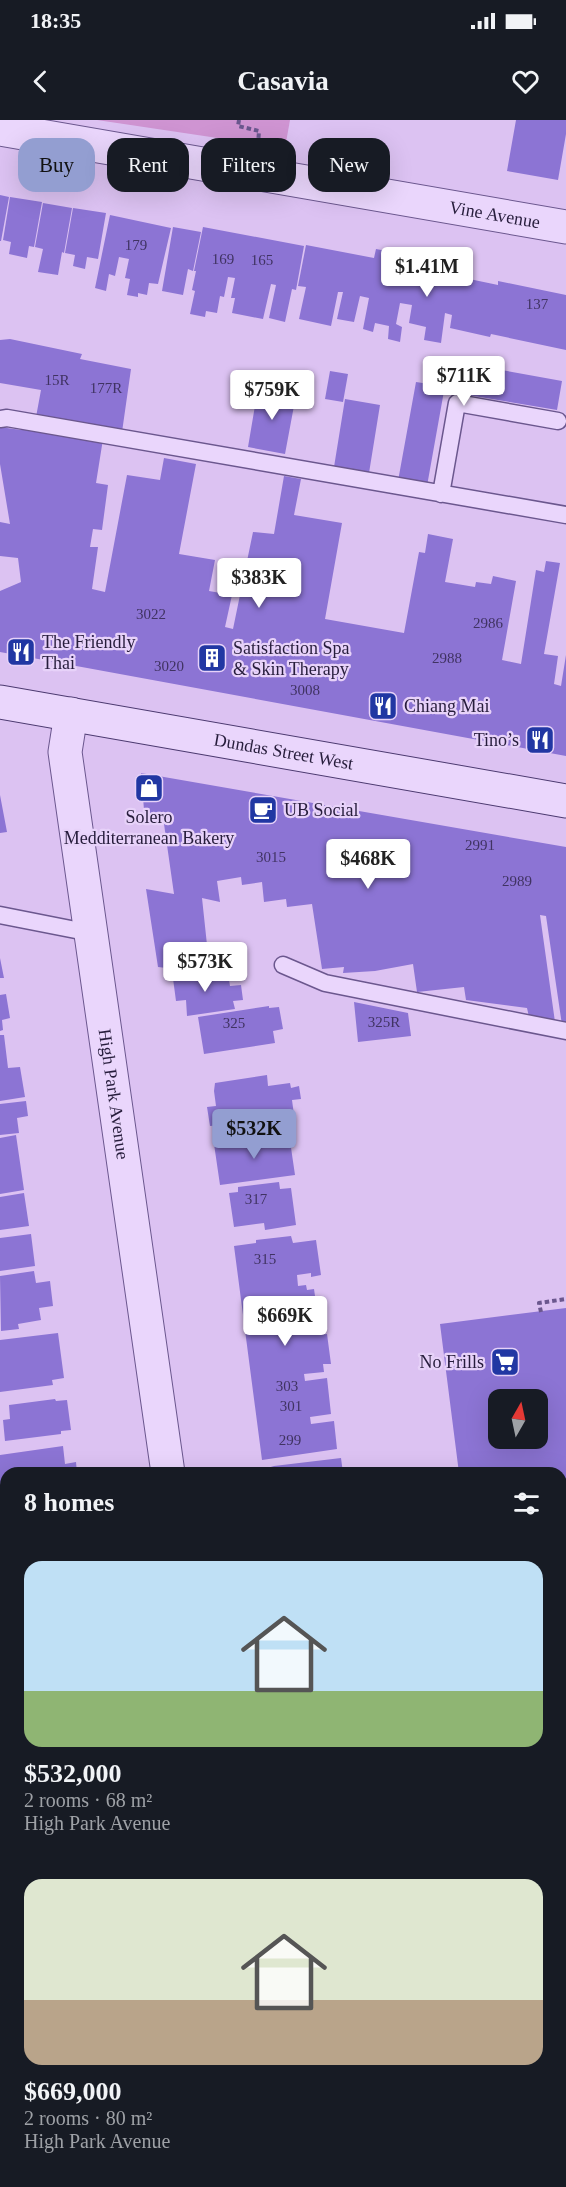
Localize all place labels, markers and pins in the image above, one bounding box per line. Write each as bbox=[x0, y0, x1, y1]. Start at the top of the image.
pin: $1.41M bbox=[378, 247, 476, 298]
pin: $711K bbox=[422, 356, 506, 407]
pin: $759K bbox=[230, 370, 314, 421]
pin: $383K bbox=[217, 558, 301, 609]
place label: The Friendly Thai bbox=[42, 632, 135, 673]
restaurant icon: The Friendly Thai bbox=[5, 636, 37, 668]
place label: Satisfaction Spa & Skin Therapy bbox=[233, 638, 349, 679]
building icon: Satisfaction Spa & Skin Therapy bbox=[196, 642, 228, 674]
restaurant icon: Chiang Mai bbox=[367, 690, 399, 722]
place label: Chiang Mai bbox=[404, 696, 490, 716]
restaurant icon: Tino’s bbox=[524, 724, 556, 756]
place label: Tino’s bbox=[474, 730, 519, 750]
shop icon: Solero Medditerranean Bakery bbox=[133, 772, 165, 804]
cafe icon: UB Social bbox=[247, 794, 279, 826]
place label: UB Social bbox=[284, 800, 359, 820]
place label: Solero Medditerranean Bakery bbox=[64, 807, 234, 848]
pin: $468K bbox=[326, 839, 410, 890]
pin: $573K bbox=[163, 942, 247, 993]
pin: $532K bbox=[212, 1109, 296, 1160]
pin: $669K bbox=[243, 1296, 327, 1347]
supermarket icon: No Frills bbox=[489, 1346, 521, 1378]
place label: No Frills bbox=[419, 1352, 484, 1372]

